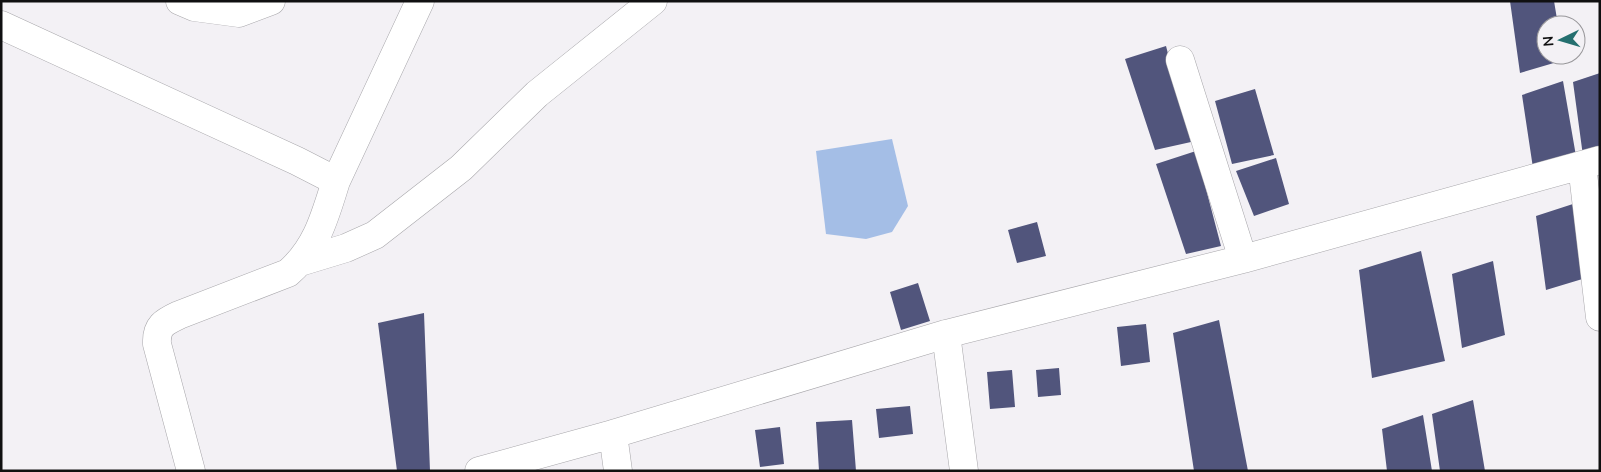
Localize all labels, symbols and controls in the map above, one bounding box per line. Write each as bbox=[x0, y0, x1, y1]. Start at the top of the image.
north arrow bbox=[1536, 15, 1586, 65]
text: N bbox=[1539, 35, 1558, 47]

